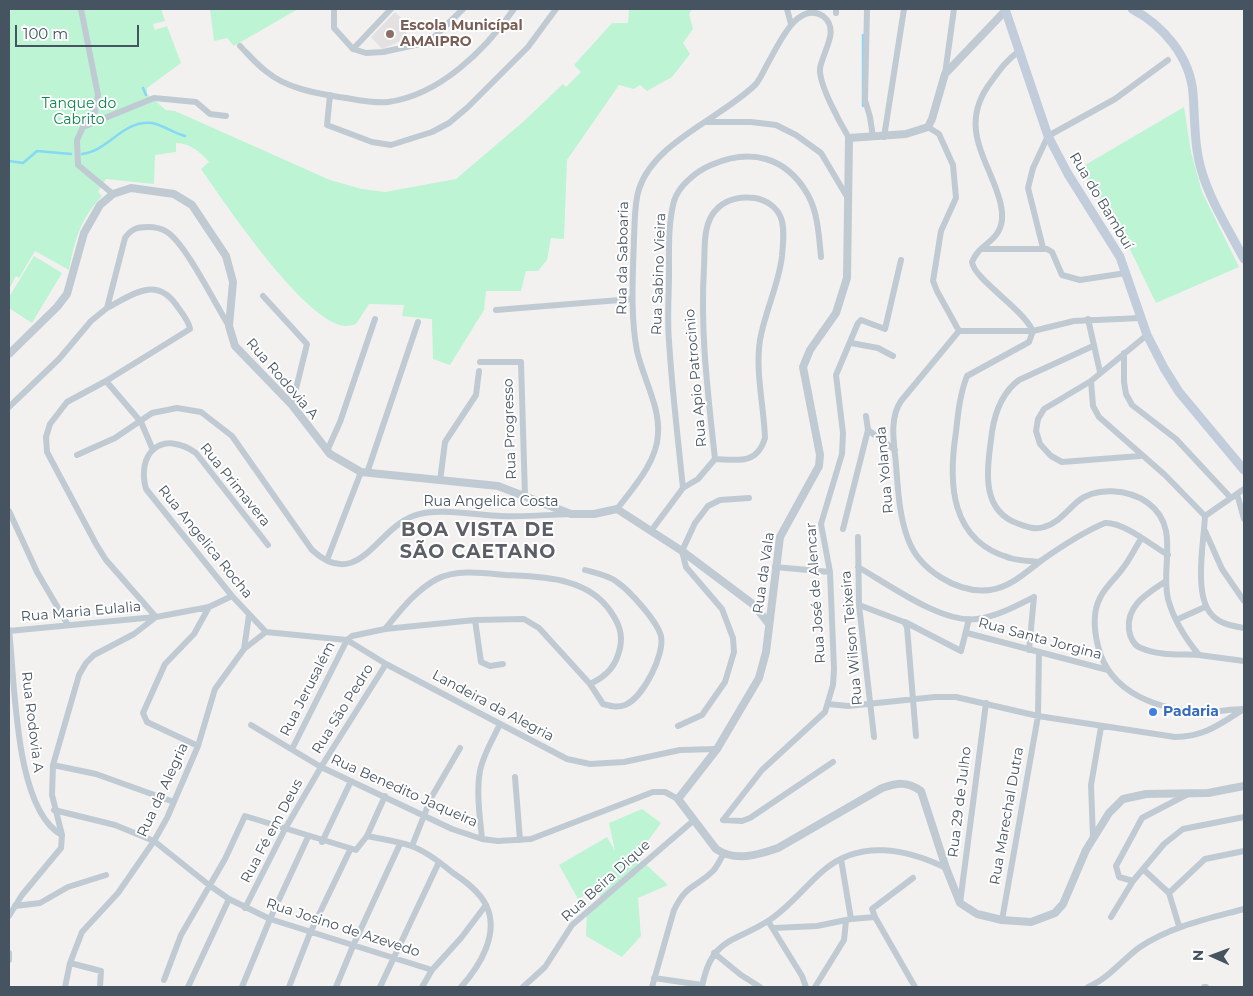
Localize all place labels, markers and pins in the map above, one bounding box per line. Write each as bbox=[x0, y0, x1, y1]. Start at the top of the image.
place label: Escola Municípal AMAIPRO bbox=[400, 18, 523, 50]
marker: Escola Municípal AMAIPRO bbox=[384, 28, 396, 40]
place label: Padaria bbox=[1163, 704, 1219, 720]
marker: Padaria bbox=[1147, 706, 1159, 718]

